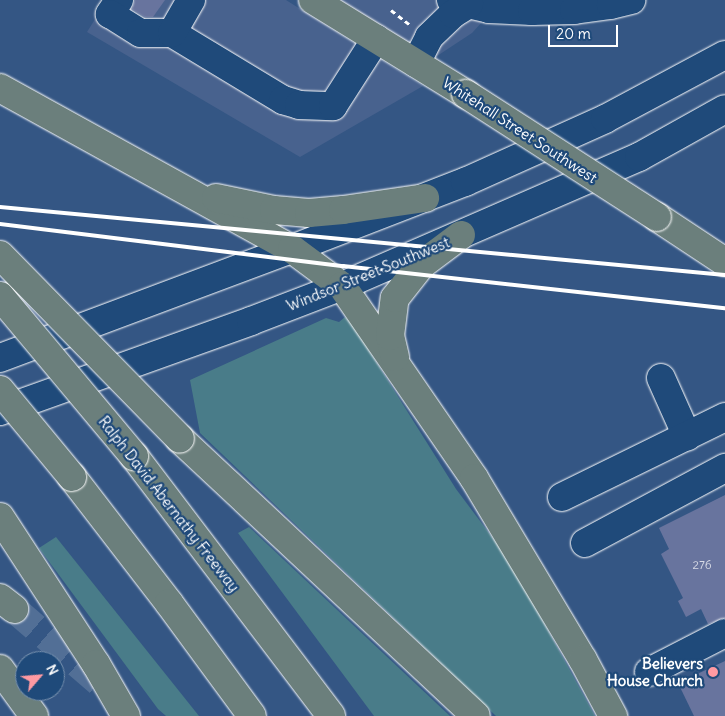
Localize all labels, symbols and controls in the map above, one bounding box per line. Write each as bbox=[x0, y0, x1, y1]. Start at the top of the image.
scale bar bbox=[550, 15, 620, 47]
text: 20 m bbox=[556, 24, 591, 43]
street label: Whitehall Street Southwest bbox=[439, 73, 601, 187]
street label: Windsor Street Southwest bbox=[284, 233, 452, 315]
street label: Ralph David Abernathy Freeway bbox=[95, 413, 243, 595]
house number: 276 bbox=[692, 558, 712, 572]
north arrow bbox=[15, 651, 65, 701]
place label: Believers House Church bbox=[607, 654, 703, 689]
text: N bbox=[42, 661, 63, 678]
marker: Believers House Church bbox=[707, 666, 719, 678]

